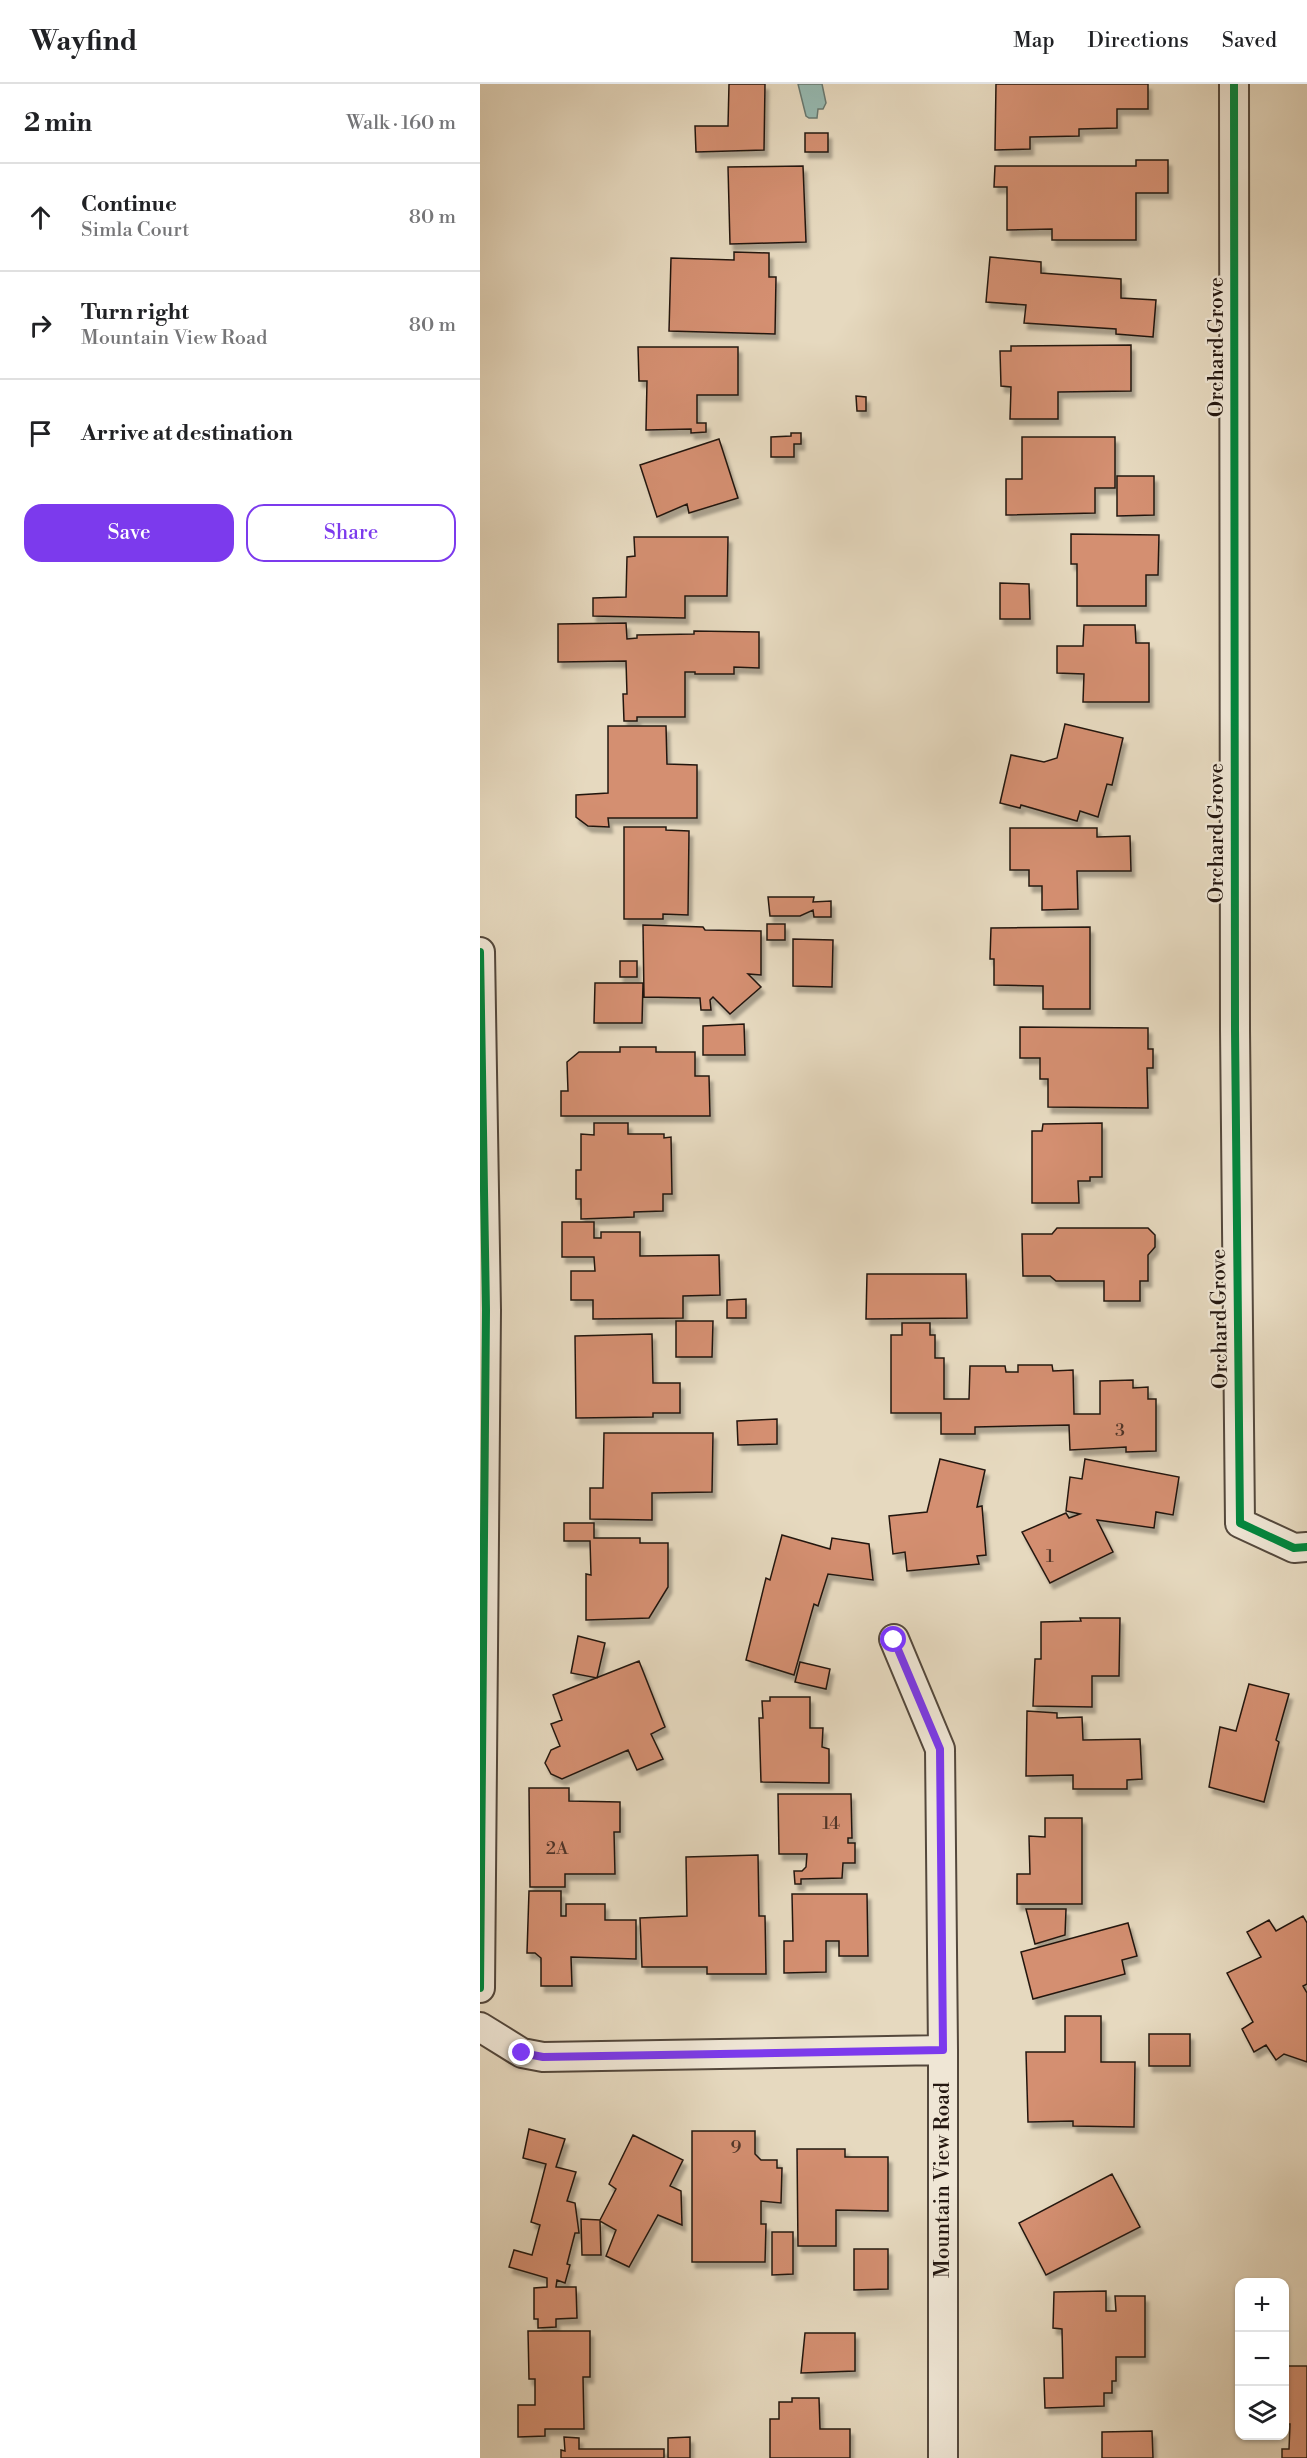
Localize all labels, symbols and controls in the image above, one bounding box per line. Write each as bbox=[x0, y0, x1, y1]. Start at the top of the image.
text: Wayfind bbox=[30, 24, 138, 59]
text: Map bbox=[1013, 28, 1055, 54]
text: Directions bbox=[1088, 28, 1189, 54]
text: Saved bbox=[1222, 28, 1277, 54]
text: 2 min bbox=[24, 107, 92, 139]
text: Walk · 160 m bbox=[346, 111, 456, 136]
text: Continue bbox=[81, 191, 177, 218]
icon: ahead bbox=[24, 201, 57, 234]
text: 80 m bbox=[409, 205, 456, 230]
text: Simla Court bbox=[81, 218, 189, 243]
street label: Orchard Grove bbox=[1204, 277, 1230, 417]
text: Turn right bbox=[81, 299, 189, 326]
icon: right bbox=[24, 309, 57, 342]
text: 80 m bbox=[409, 313, 456, 338]
text: Mountain View Road bbox=[81, 326, 267, 351]
icon: arrive bbox=[24, 417, 57, 450]
text: Arrive at destination bbox=[81, 420, 293, 447]
button: Save bbox=[24, 504, 234, 562]
button: Share bbox=[246, 504, 456, 562]
street label: Orchard Grove bbox=[1204, 763, 1230, 903]
street label: Orchard Grove bbox=[1206, 1249, 1234, 1389]
house number: 3 bbox=[1115, 1419, 1125, 1442]
house number: 1 bbox=[1046, 1545, 1054, 1568]
route start bbox=[880, 1626, 906, 1652]
house number: 14 bbox=[822, 1812, 840, 1835]
house number: 2A bbox=[546, 1837, 569, 1860]
route end bbox=[508, 2039, 534, 2065]
street label: Mountain View Road bbox=[930, 2082, 956, 2278]
house number: 9 bbox=[731, 2136, 742, 2159]
map controls bbox=[1235, 2278, 1289, 2440]
button: + bbox=[1235, 2278, 1289, 2332]
button: − bbox=[1235, 2332, 1289, 2386]
button: layers bbox=[1235, 2386, 1289, 2440]

